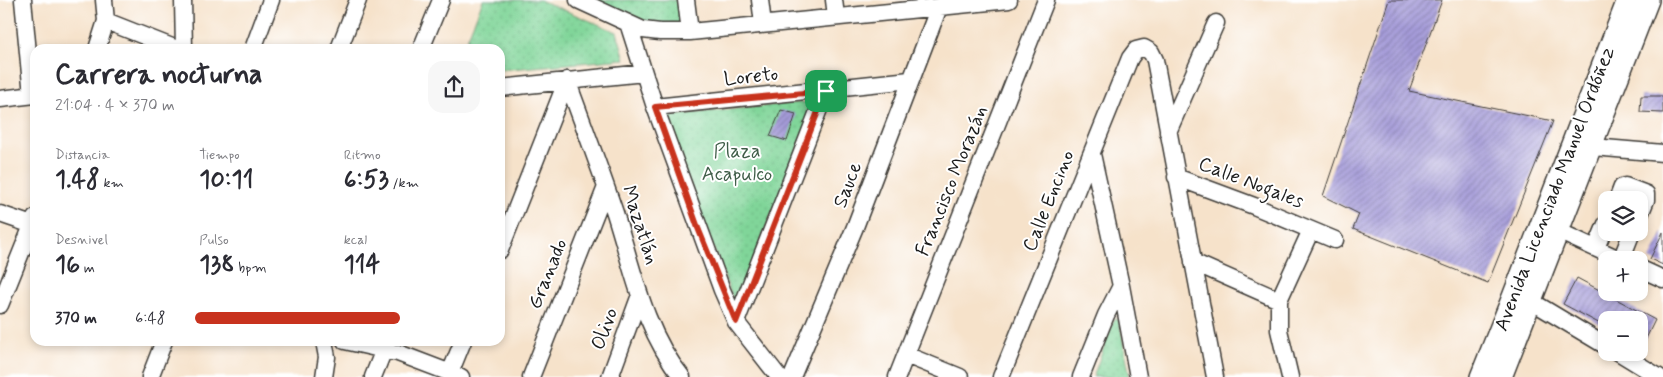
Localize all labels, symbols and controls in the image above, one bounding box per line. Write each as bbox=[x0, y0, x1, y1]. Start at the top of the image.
street label: Avenida Licenciado Manuel Ordóñez bbox=[1488, 43, 1622, 335]
text: Carrera nocturna bbox=[55, 57, 263, 94]
button: share bbox=[428, 61, 480, 113]
street label: Loreto bbox=[723, 61, 779, 93]
pin bbox=[805, 70, 847, 112]
icon: arrive bbox=[812, 77, 840, 105]
text: 21:04 · 4 × 370 m bbox=[55, 95, 175, 116]
street label: Francisco Morazán bbox=[909, 102, 995, 260]
park label: Plaza Acapulco bbox=[702, 138, 772, 188]
text: Distancia bbox=[55, 146, 110, 164]
text: Tiempo bbox=[199, 146, 240, 164]
text: Ritmo bbox=[344, 146, 381, 164]
street label: Calle Encino bbox=[1016, 146, 1082, 256]
street label: Calle Nogales bbox=[1194, 151, 1308, 217]
street label: Sauce bbox=[827, 158, 869, 212]
text: 1.48 bbox=[55, 164, 100, 197]
text: 10:11 bbox=[199, 164, 253, 197]
text: 6:53 bbox=[344, 164, 389, 197]
text: km bbox=[100, 174, 124, 192]
text: /km bbox=[389, 174, 419, 192]
street label: Mazatlán bbox=[615, 182, 665, 268]
map controls bbox=[1598, 191, 1648, 361]
button: layers bbox=[1598, 191, 1648, 241]
text: Desnivel bbox=[55, 231, 108, 249]
text: Pulso bbox=[199, 231, 229, 249]
text: kcal bbox=[344, 231, 367, 249]
street label: Granado bbox=[522, 235, 574, 313]
text: 16 bbox=[55, 249, 80, 282]
text: 138 bbox=[199, 249, 235, 282]
text: 114 bbox=[344, 249, 380, 282]
button: + bbox=[1598, 251, 1648, 301]
text: m bbox=[80, 259, 95, 277]
text: bpm bbox=[235, 259, 267, 277]
street label: Olivo bbox=[585, 304, 625, 354]
text: 370 m bbox=[55, 308, 97, 329]
text: 6:48 bbox=[135, 308, 166, 329]
button: − bbox=[1598, 311, 1648, 361]

